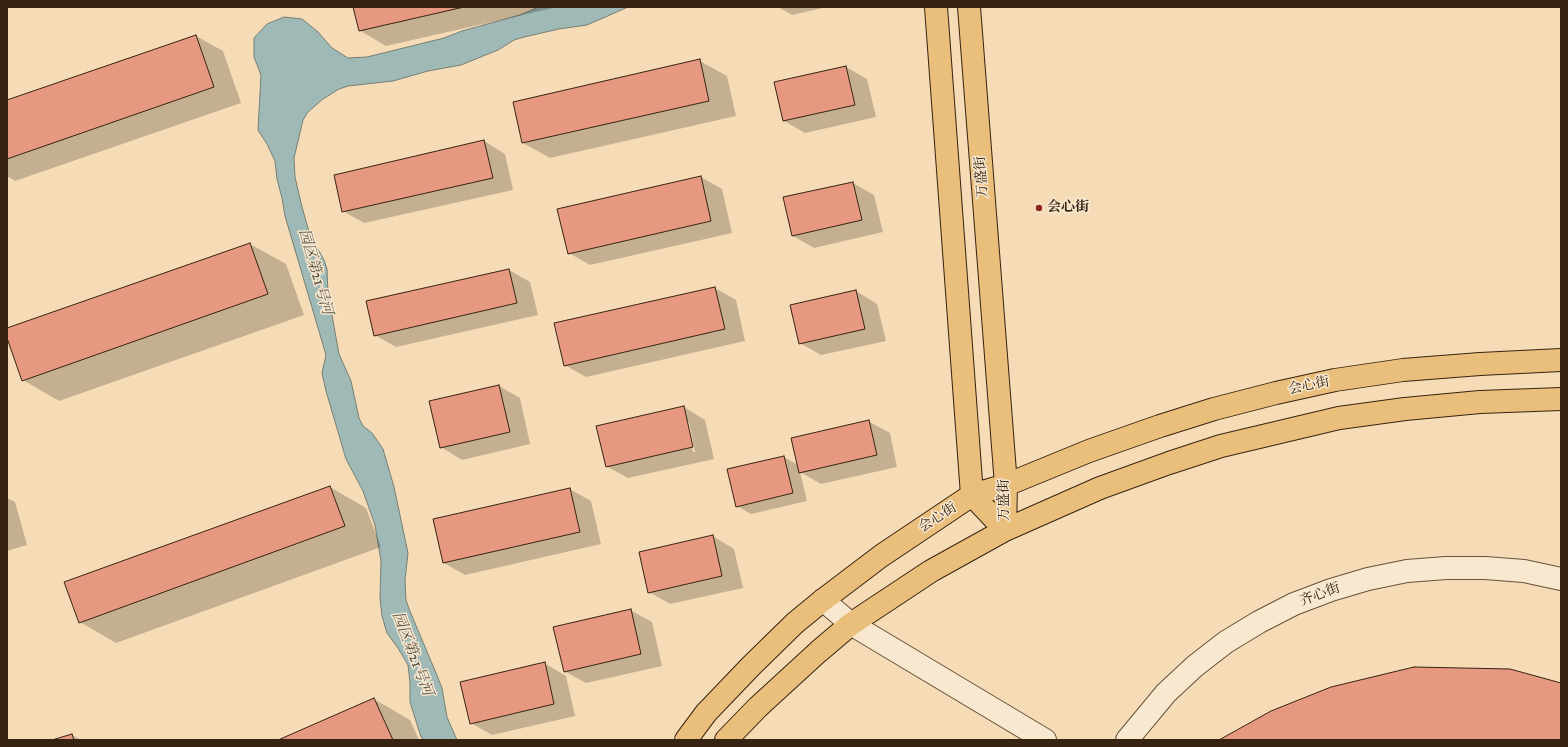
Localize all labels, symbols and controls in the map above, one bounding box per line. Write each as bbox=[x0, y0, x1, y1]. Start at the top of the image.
street label: 万盛街 bbox=[972, 155, 992, 199]
place label: 会心街 bbox=[1047, 200, 1089, 216]
marker: 会心街 bbox=[1034, 203, 1044, 213]
water label: 园区第21号河 bbox=[294, 227, 336, 317]
street label: 会心街 bbox=[1287, 373, 1331, 399]
street label: 万盛街 bbox=[997, 479, 1013, 521]
street label: 会心街 bbox=[916, 500, 960, 536]
street label: 齐心街 bbox=[1297, 580, 1343, 610]
water label: 园区第21号河 bbox=[388, 610, 436, 698]

